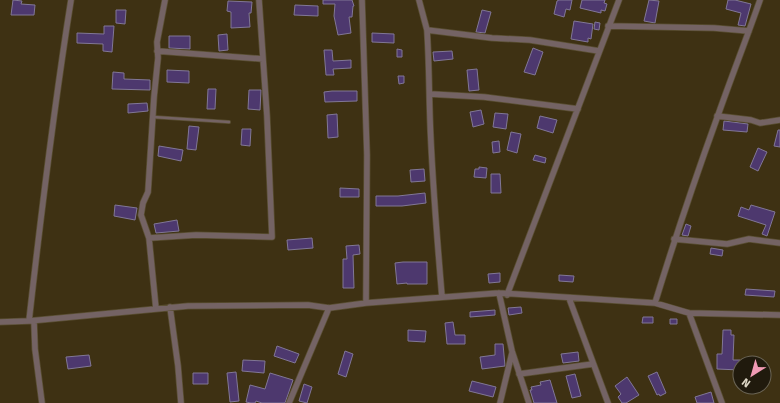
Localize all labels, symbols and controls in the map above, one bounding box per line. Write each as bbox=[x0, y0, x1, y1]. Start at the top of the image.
north arrow bbox=[732, 355, 772, 395]
text: N bbox=[739, 375, 753, 390]

